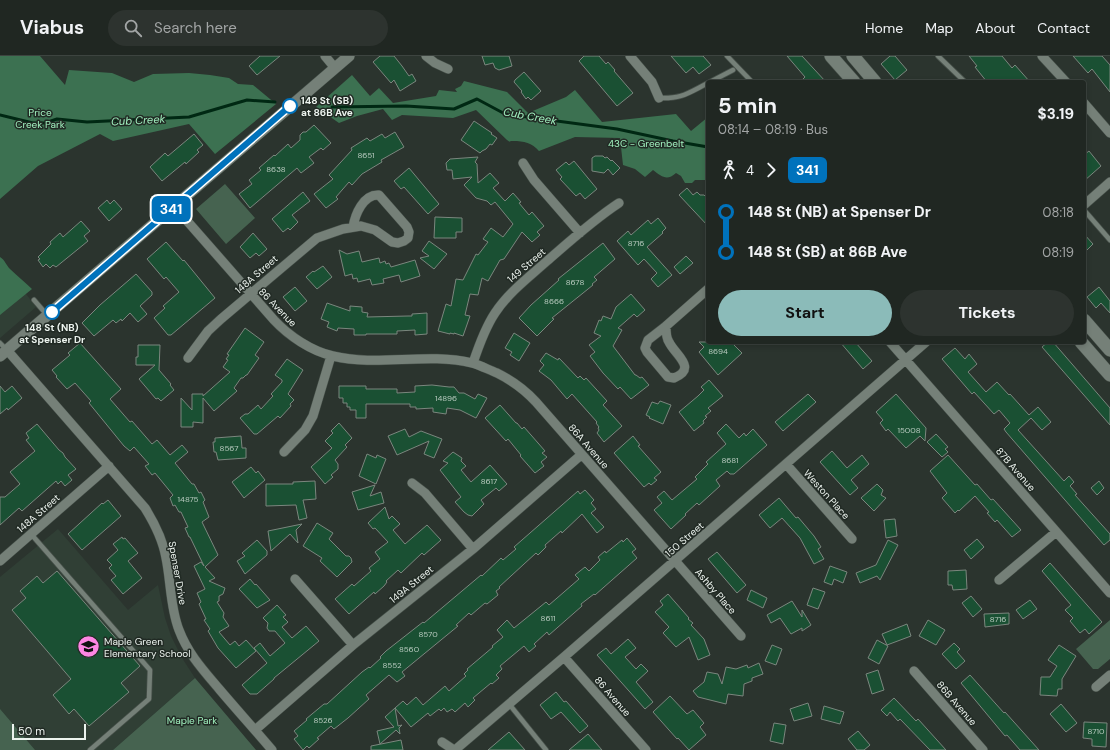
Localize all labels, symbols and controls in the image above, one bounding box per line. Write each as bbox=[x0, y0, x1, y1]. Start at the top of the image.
search box bbox=[108, 10, 388, 46]
text: Viabus bbox=[20, 15, 84, 40]
icon: search bbox=[122, 17, 144, 39]
text: Search here bbox=[154, 18, 237, 38]
text: Home bbox=[865, 19, 903, 37]
text: Map bbox=[925, 19, 953, 37]
text: About bbox=[975, 19, 1015, 37]
text: Contact bbox=[1037, 19, 1090, 37]
text: 5 min bbox=[718, 91, 777, 120]
place label: 148 St (SB) at 86B Ave bbox=[301, 94, 353, 119]
marker: 148 St (SB) at 86B Ave bbox=[282, 98, 298, 114]
water label: Cub Creek bbox=[502, 104, 558, 128]
text: $3.19 bbox=[1038, 104, 1074, 124]
park label: Price Creek Park bbox=[15, 106, 65, 131]
water label: Cub Creek bbox=[111, 112, 166, 128]
text: 08:14 – 08:19 · Bus bbox=[718, 121, 828, 138]
park label: 43C - Greenbelt bbox=[608, 137, 684, 150]
house number: 8651 bbox=[357, 150, 375, 160]
icon: walk bbox=[718, 159, 740, 181]
icon: forward bbox=[760, 159, 782, 181]
text: 341 bbox=[796, 161, 819, 179]
text: 4 bbox=[746, 162, 754, 179]
house number: 8638 bbox=[266, 164, 286, 174]
line badge: 341 bbox=[148, 196, 194, 222]
text: 341 bbox=[160, 200, 182, 218]
text: 148 St (NB) at Spenser Dr bbox=[748, 202, 931, 222]
text: 08:18 bbox=[1043, 204, 1074, 221]
house number: 8716 bbox=[628, 238, 644, 248]
text: 148 St (SB) at 86B Ave bbox=[748, 242, 907, 262]
text: 08:19 bbox=[1042, 244, 1074, 261]
street label: 149 Street bbox=[505, 245, 548, 286]
street label: 148A Street bbox=[232, 252, 280, 297]
house number: 8678 bbox=[566, 277, 584, 287]
street label: 86 Avenue bbox=[256, 285, 300, 330]
button: Start bbox=[718, 290, 892, 336]
button: Tickets bbox=[900, 290, 1074, 336]
house number: 8666 bbox=[544, 296, 564, 306]
marker: 148 St (NB) at Spenser Dr bbox=[44, 304, 60, 320]
place label: 148 St (NB) at Spenser Dr bbox=[19, 321, 85, 346]
house number: 8694 bbox=[708, 346, 728, 356]
house number: 14896 bbox=[435, 393, 457, 403]
street label: 86A Avenue bbox=[566, 421, 612, 472]
house number: 15008 bbox=[897, 425, 921, 435]
house number: 8567 bbox=[220, 443, 238, 453]
street label: 87B Avenue bbox=[993, 445, 1038, 494]
house number: 8681 bbox=[721, 455, 739, 465]
street label: Weston Place bbox=[801, 467, 853, 522]
house number: 8617 bbox=[481, 476, 497, 486]
street label: 148A Street bbox=[14, 491, 62, 536]
house number: 14875 bbox=[178, 494, 199, 504]
street label: 150 Street bbox=[662, 519, 706, 560]
street label: Spenser Drive bbox=[166, 540, 190, 606]
street label: 149A Street bbox=[387, 563, 436, 606]
street label: Ashby Place bbox=[692, 566, 739, 617]
house number: 8611 bbox=[541, 613, 555, 623]
house number: 8716 bbox=[990, 614, 1006, 624]
house number: 8570 bbox=[418, 629, 438, 639]
school or university icon: Maple Green Elementary School bbox=[75, 634, 101, 660]
place label: Maple Green Elementary School bbox=[104, 635, 191, 660]
house number: 8560 bbox=[399, 644, 420, 654]
house number: 8552 bbox=[382, 660, 402, 670]
street label: 86 Avenue bbox=[592, 674, 634, 719]
street label: 86B Avenue bbox=[934, 678, 980, 729]
park label: Maple Park bbox=[167, 714, 217, 727]
house number: 8526 bbox=[313, 715, 333, 725]
scale bar bbox=[12, 722, 86, 741]
text: 50 m bbox=[18, 724, 45, 738]
house number: 8710 bbox=[1088, 726, 1105, 736]

